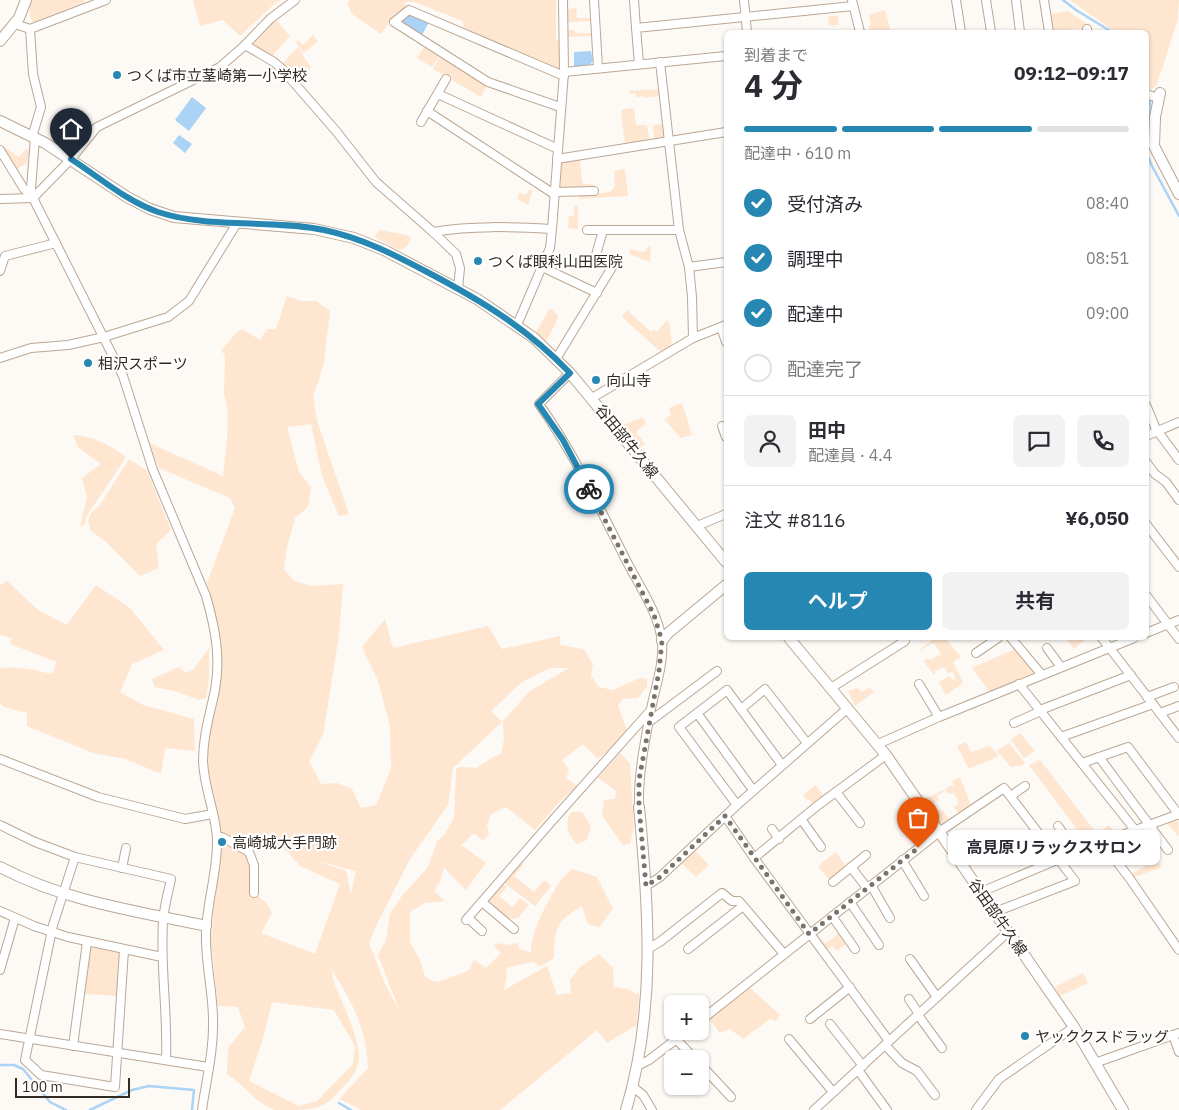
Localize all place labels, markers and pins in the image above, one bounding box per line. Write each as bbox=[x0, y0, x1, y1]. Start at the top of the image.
place label: つくば市立茎崎第一小学校 bbox=[127, 66, 307, 85]
marker: つくば市立茎崎第一小学校 bbox=[111, 69, 123, 81]
pin bbox=[50, 108, 92, 159]
place label: つくば眼科山田医院 bbox=[488, 252, 623, 271]
marker: つくば眼科山田医院 bbox=[472, 255, 484, 267]
place label: 相沢スポーツ bbox=[98, 354, 188, 373]
marker: 相沢スポーツ bbox=[82, 357, 94, 369]
place label: 向山寺 bbox=[606, 371, 651, 390]
marker: 向山寺 bbox=[590, 374, 602, 386]
pin bbox=[897, 797, 939, 848]
callout: 高見原リラックスサロン bbox=[948, 830, 1160, 866]
place label: 高崎城大手門跡 bbox=[232, 833, 337, 852]
marker: 高崎城大手門跡 bbox=[216, 836, 228, 848]
place label: ヤッククスドラッグ bbox=[1035, 1027, 1169, 1046]
marker: ヤッククスドラッグ bbox=[1019, 1030, 1031, 1042]

